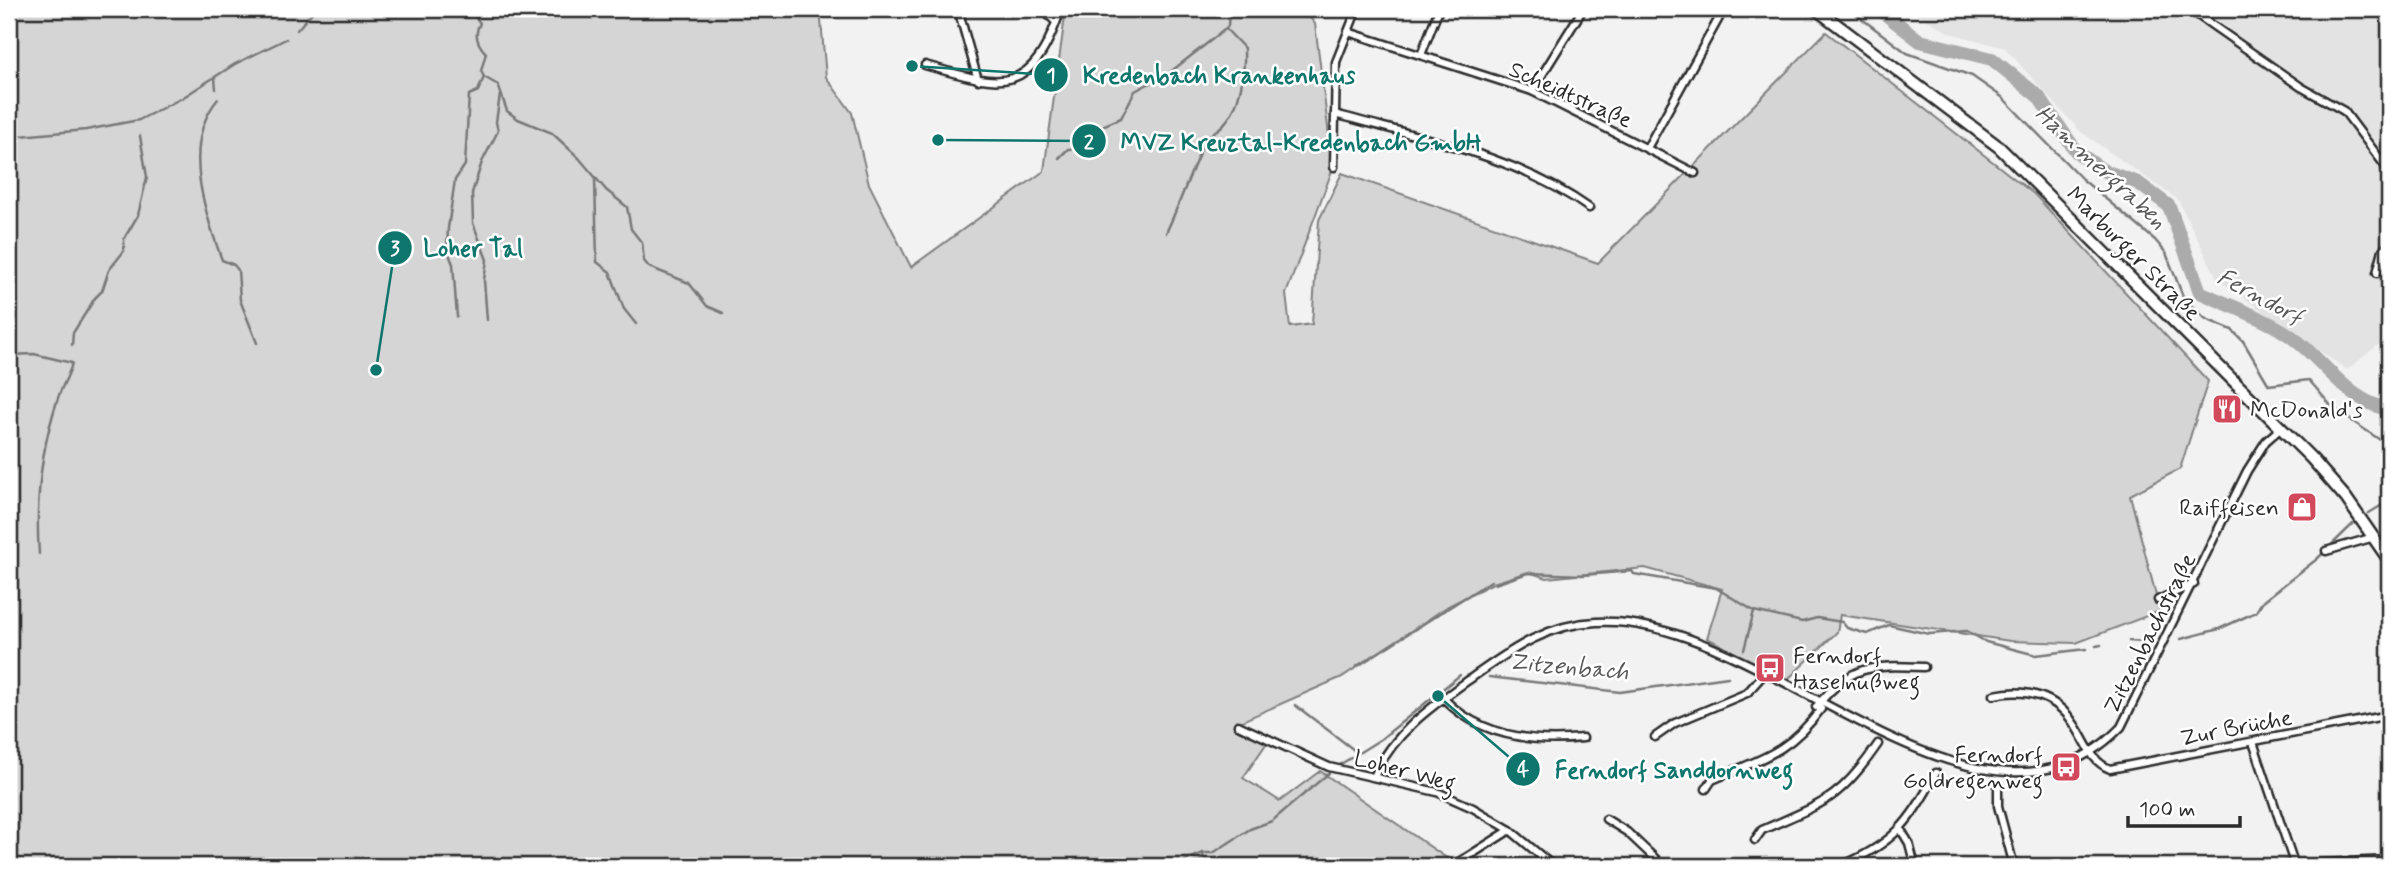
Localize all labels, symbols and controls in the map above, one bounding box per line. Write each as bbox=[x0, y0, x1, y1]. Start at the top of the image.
callout: Kredenbach Krankenhaus bbox=[1034, 52, 1369, 97]
street label: Scheidtstraße bbox=[1504, 55, 1636, 136]
text: Kredenbach Krankenhaus bbox=[1083, 61, 1356, 92]
text: 1 bbox=[1046, 62, 1056, 90]
water label: Hammergraben bbox=[2026, 99, 2172, 239]
callout: MVZ Kreuztal-Kredenbach GmbH bbox=[1071, 119, 1495, 164]
text: MVZ Kreuztal-Kredenbach GmbH bbox=[1120, 128, 1482, 159]
text: 2 bbox=[1084, 129, 1095, 157]
street label: Marburger Straße bbox=[2057, 181, 2206, 330]
callout: Loher Tal bbox=[377, 225, 535, 270]
text: Loher Tal bbox=[423, 234, 523, 265]
text: 3 bbox=[390, 235, 400, 263]
water label: Ferndorf bbox=[2211, 262, 2310, 334]
restaurant icon: McDonald's bbox=[2210, 392, 2244, 426]
place label: McDonald's bbox=[2250, 396, 2363, 426]
shop icon: Raiffeisen bbox=[2285, 490, 2319, 524]
place label: Raiffeisen bbox=[2179, 494, 2279, 524]
street label: Zitzenbachstraße bbox=[2097, 549, 2204, 719]
place label: Ferndorf Haselnußweg bbox=[1793, 642, 1920, 700]
water label: Zitzenbach bbox=[1508, 647, 1630, 688]
bus stop icon: Ferndorf Haselnußweg bbox=[1753, 651, 1787, 685]
street label: Zur Brüche bbox=[2178, 703, 2295, 754]
place label: Ferndorf Goldregenweg bbox=[1903, 741, 2043, 799]
street label: Loher Weg bbox=[1350, 744, 1459, 802]
callout: Ferndorf Sanddornweg bbox=[1506, 747, 1807, 792]
bus stop icon: Ferndorf Goldregenweg bbox=[2049, 750, 2083, 784]
text: 4 bbox=[1517, 756, 1530, 784]
text: Ferndorf Sanddornweg bbox=[1555, 756, 1793, 790]
scale bar bbox=[2128, 784, 2240, 828]
text: 100 m bbox=[2139, 796, 2195, 824]

